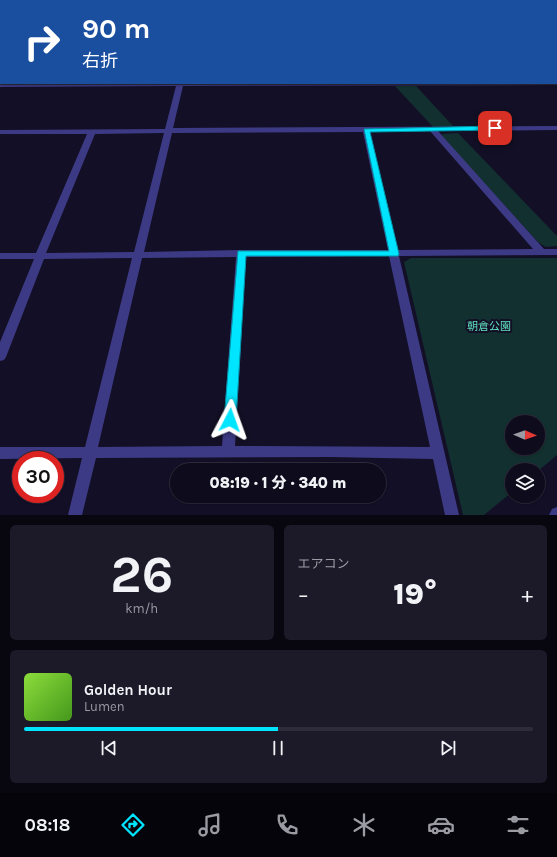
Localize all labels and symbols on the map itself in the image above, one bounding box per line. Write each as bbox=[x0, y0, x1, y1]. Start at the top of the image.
pin bbox=[478, 111, 512, 145]
park label: 朝倉公園 bbox=[467, 320, 511, 333]
position arrow bbox=[209, 399, 251, 441]
north arrow bbox=[505, 415, 545, 455]
speed limit sign: 30 bbox=[12, 451, 64, 503]

